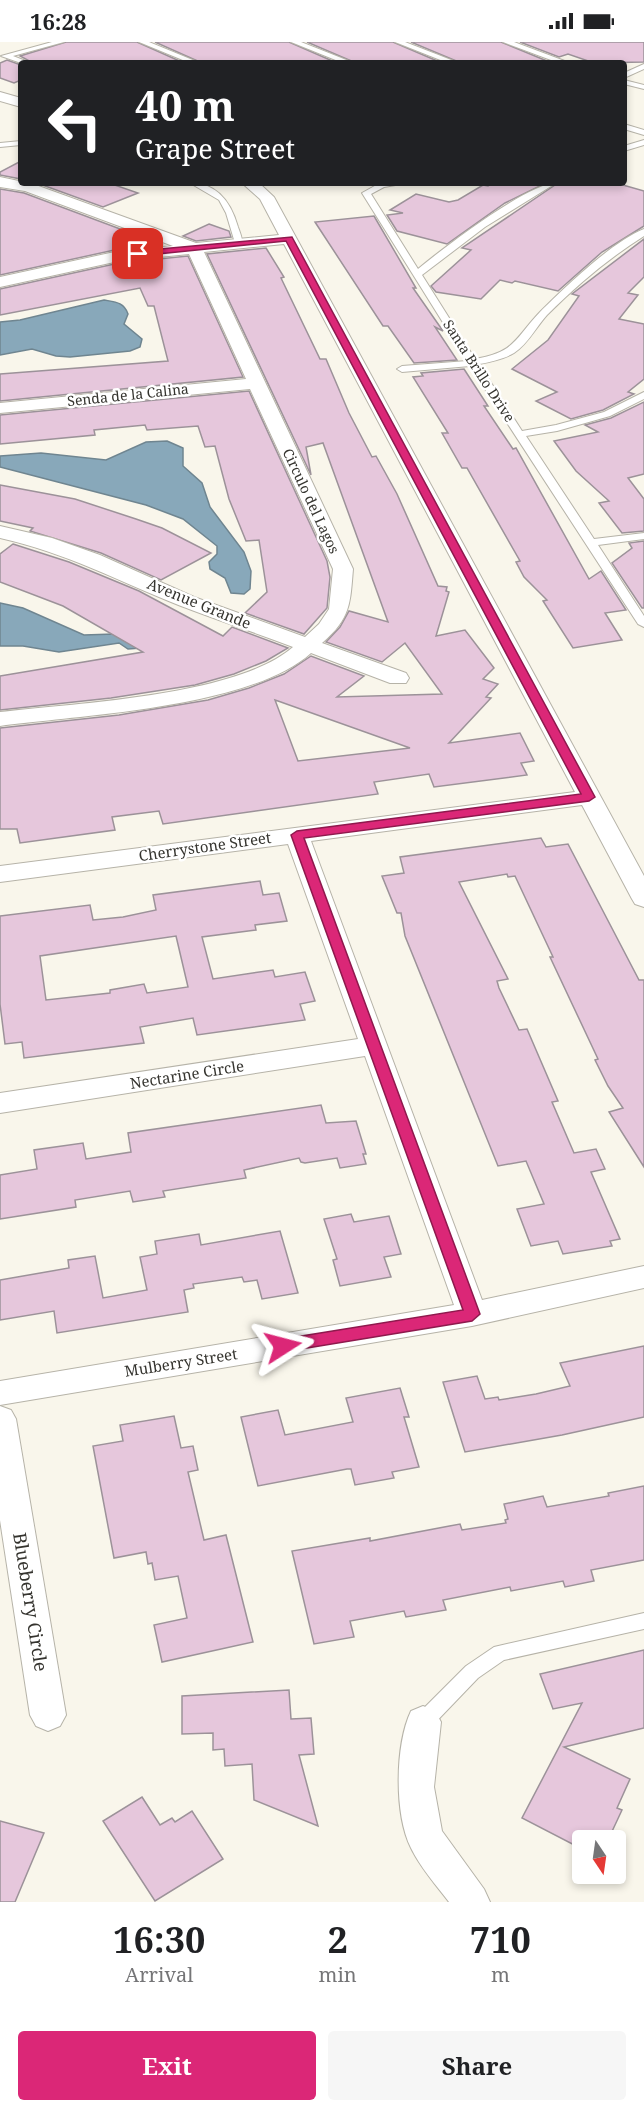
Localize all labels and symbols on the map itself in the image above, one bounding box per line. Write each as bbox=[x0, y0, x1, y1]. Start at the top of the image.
pin bbox=[112, 228, 163, 279]
street label: Santa Brillo Drive bbox=[439, 316, 520, 426]
street label: Senda de la Calina bbox=[66, 379, 190, 410]
street label: Circulo del Lagos bbox=[279, 445, 344, 557]
street label: Avenue Grande bbox=[144, 573, 254, 633]
street label: Cherrystone Street bbox=[137, 827, 272, 865]
street label: Nectarine Circle bbox=[128, 1055, 245, 1093]
position arrow bbox=[251, 1314, 315, 1378]
street label: Mulberry Street bbox=[123, 1343, 239, 1381]
street label: Blueberry Circle bbox=[8, 1531, 54, 1673]
north arrow bbox=[572, 1830, 626, 1884]

